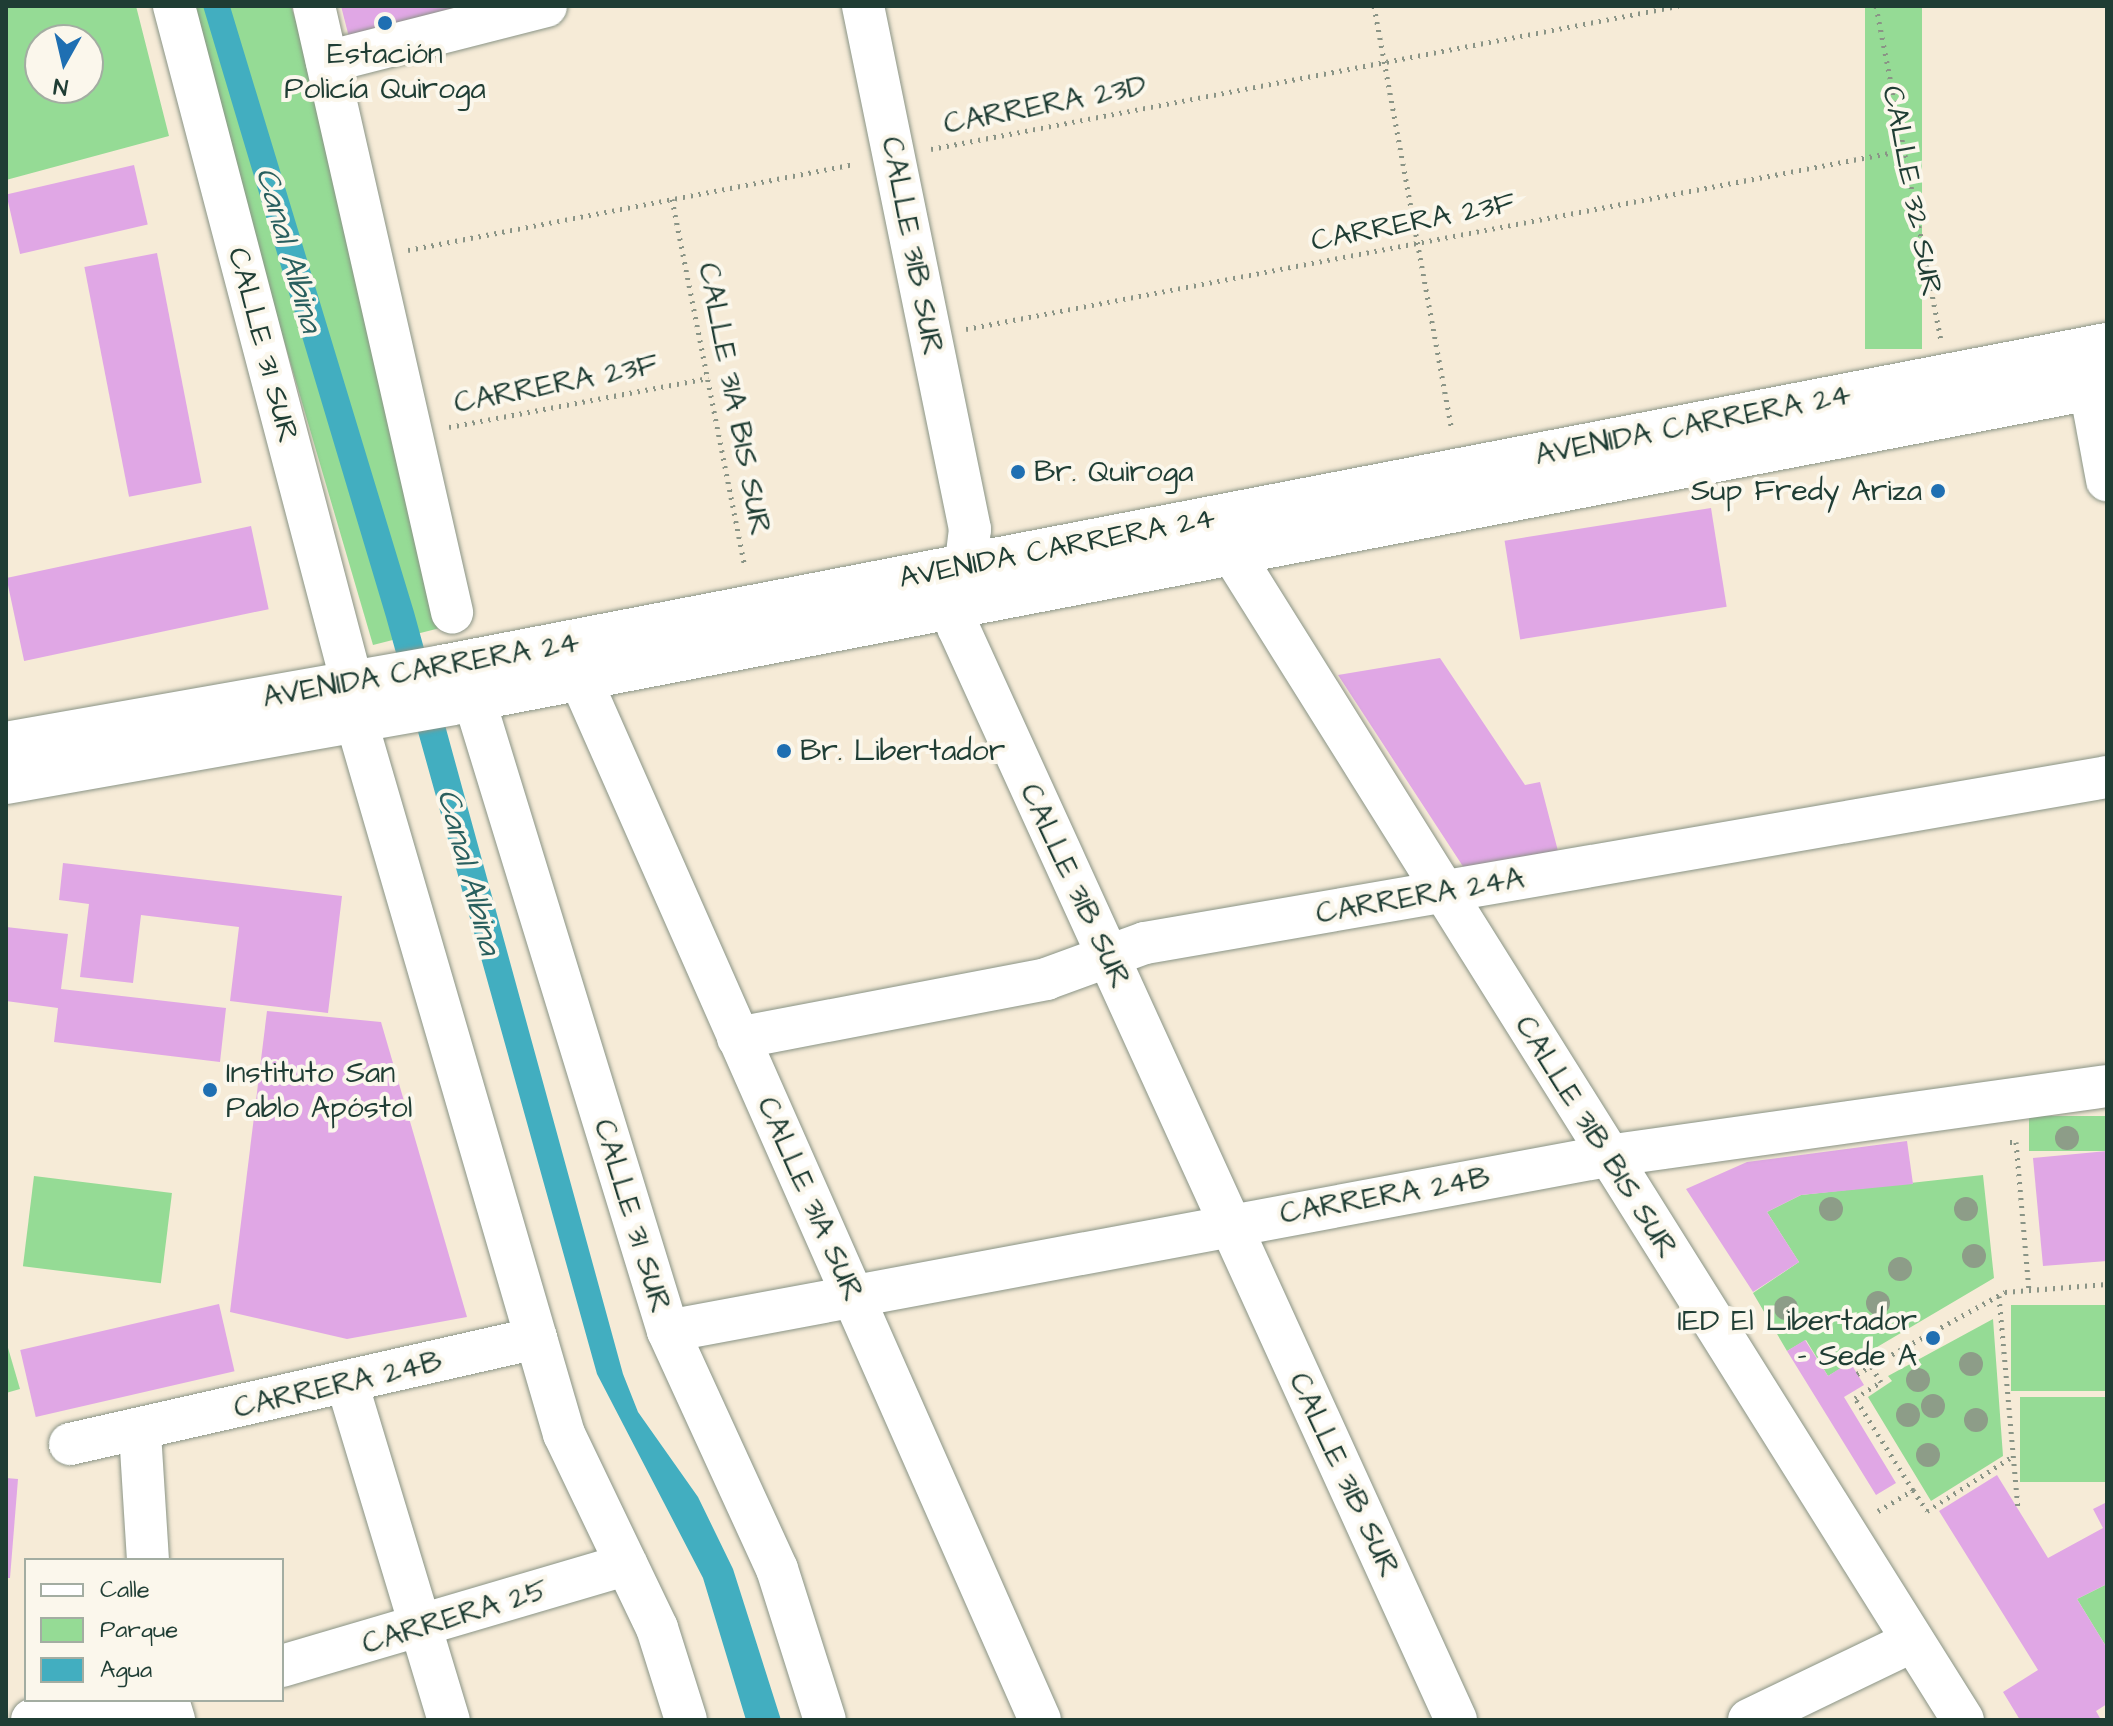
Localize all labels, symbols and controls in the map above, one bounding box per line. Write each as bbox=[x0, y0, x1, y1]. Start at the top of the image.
marker: Estación Policía Quiroga bbox=[376, 14, 394, 32]
north arrow bbox=[24, 24, 104, 104]
place label: Estación Policía Quiroga bbox=[284, 36, 486, 106]
street label: CARRERA 23D bbox=[941, 68, 1149, 142]
text: N bbox=[52, 70, 70, 103]
street label: CALLE 32 SUR bbox=[1874, 83, 1950, 299]
street label: CALLE 31B SUR bbox=[873, 134, 951, 358]
water label: Canal Albina bbox=[246, 163, 330, 337]
street label: CARRERA 23F bbox=[1308, 185, 1518, 259]
street label: CALLE 31 SUR bbox=[220, 244, 306, 446]
street label: CALLE 31A BIS SUR bbox=[690, 260, 778, 538]
street label: CARRERA 23F bbox=[451, 347, 661, 421]
street label: AVENIDA CARRERA 24 bbox=[1532, 377, 1854, 473]
place label: Br. Quiroga bbox=[1034, 454, 1193, 490]
marker: Br. Quiroga bbox=[1009, 463, 1027, 481]
place label: Sup Fredy Ariza bbox=[1691, 473, 1922, 509]
marker: Sup Fredy Ariza bbox=[1929, 482, 1947, 500]
street label: AVENIDA CARRERA 24 bbox=[896, 500, 1218, 596]
street label: AVENIDA CARRERA 24 bbox=[260, 624, 582, 716]
place label: Br. Libertador bbox=[800, 733, 1005, 769]
marker: Br. Libertador bbox=[775, 742, 793, 760]
street label: CALLE 31B SUR bbox=[1012, 778, 1138, 994]
water label: Canal Albina bbox=[427, 785, 509, 959]
street label: CARRERA 24A bbox=[1313, 860, 1527, 932]
street label: CALLE 31B BIS SUR bbox=[1507, 1009, 1685, 1265]
place label: Instituto San Pablo Apóstol bbox=[226, 1055, 412, 1126]
marker: Instituto San Pablo Apóstol bbox=[201, 1081, 219, 1099]
street label: CALLE 31A SUR bbox=[749, 1091, 871, 1307]
street label: CALLE 31 SUR bbox=[585, 1115, 679, 1317]
street label: CARRERA 24B bbox=[1277, 1160, 1493, 1232]
place label: IED El Libertador - Sede A bbox=[1678, 1303, 1917, 1374]
marker: IED El Libertador - Sede A bbox=[1924, 1329, 1942, 1347]
street label: CARRERA 24B bbox=[230, 1344, 446, 1426]
street label: CALLE 31B SUR bbox=[1281, 1367, 1407, 1583]
legend bbox=[24, 1558, 284, 1702]
street label: CARRERA 25 bbox=[358, 1572, 552, 1662]
text: Calle bbox=[100, 1573, 150, 1607]
text: Parque bbox=[100, 1613, 178, 1647]
text: Agua bbox=[100, 1653, 152, 1687]

